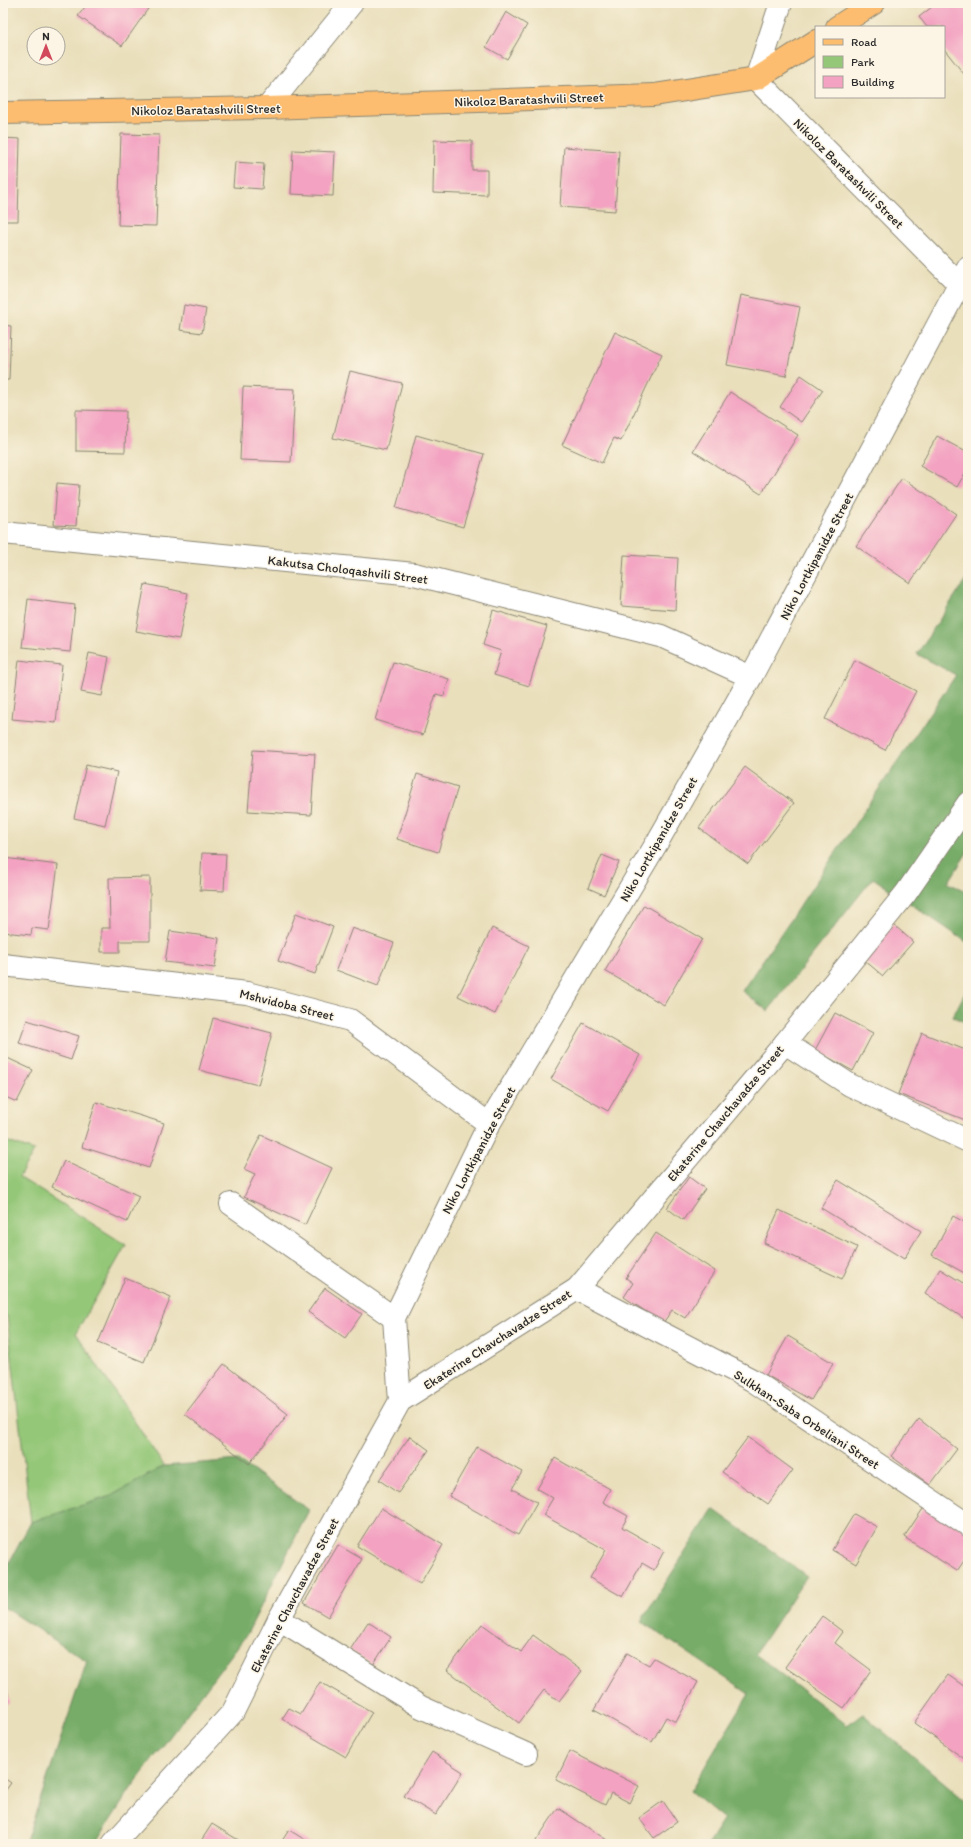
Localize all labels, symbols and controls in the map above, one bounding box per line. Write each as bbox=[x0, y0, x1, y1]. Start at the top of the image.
north arrow bbox=[26, 26, 66, 66]
legend bbox=[815, 26, 945, 98]
text: N bbox=[42, 30, 50, 43]
text: Road bbox=[851, 35, 877, 49]
text: Park bbox=[851, 55, 875, 69]
text: Building bbox=[851, 75, 895, 89]
street label: Nikoloz Baratashvili Street bbox=[454, 89, 604, 110]
street label: Nikoloz Baratashvili Street bbox=[131, 101, 281, 118]
street label: Nikoloz Baratashvili Street bbox=[790, 115, 907, 232]
street label: Niko Lortkipanidze Street bbox=[777, 490, 856, 622]
street label: Kakutsa Choloqashvili Street bbox=[267, 552, 429, 587]
street label: Niko Lortkipanidze Street bbox=[617, 774, 700, 904]
street label: Mshvidoba Street bbox=[238, 985, 336, 1024]
street label: Ekaterine Chavchavadze Street bbox=[664, 1042, 787, 1184]
street label: Niko Lortkipanidze Street bbox=[439, 1084, 518, 1216]
street label: Ekaterine Chavchavadze Street bbox=[421, 1286, 574, 1393]
street label: Sulkhan-Saba Orbeliani Street bbox=[731, 1367, 882, 1472]
street label: Ekaterine Chavchavadze Street bbox=[247, 1515, 342, 1675]

